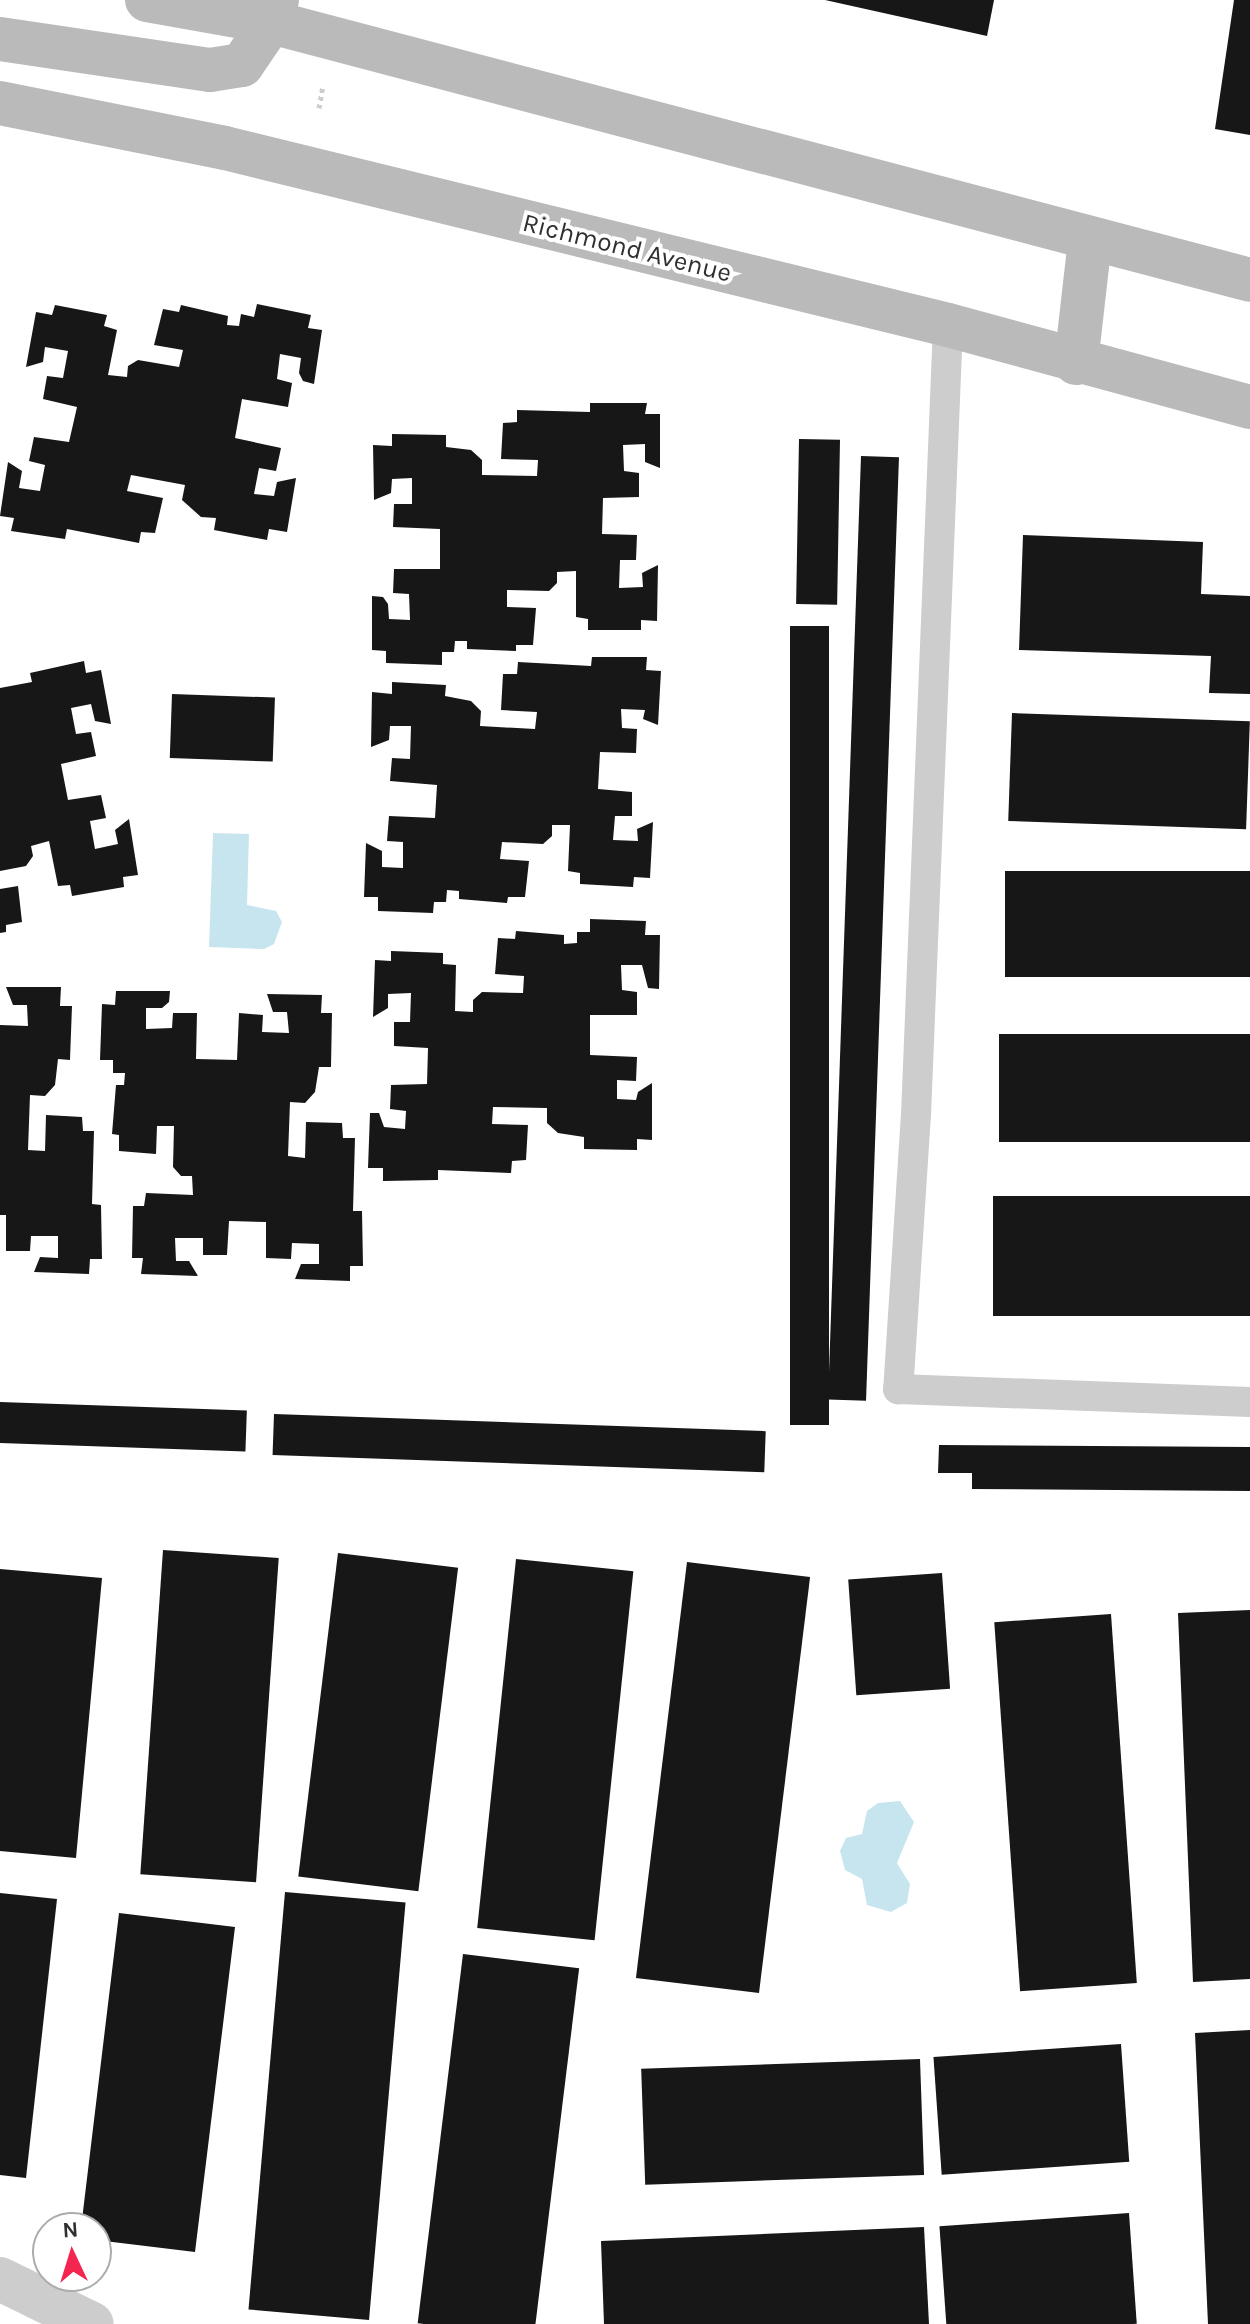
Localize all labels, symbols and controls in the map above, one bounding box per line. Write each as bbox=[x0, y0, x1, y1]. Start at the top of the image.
street label: Richmond Avenue bbox=[519, 207, 735, 289]
north arrow bbox=[32, 2212, 112, 2292]
text: N bbox=[62, 2217, 79, 2244]

